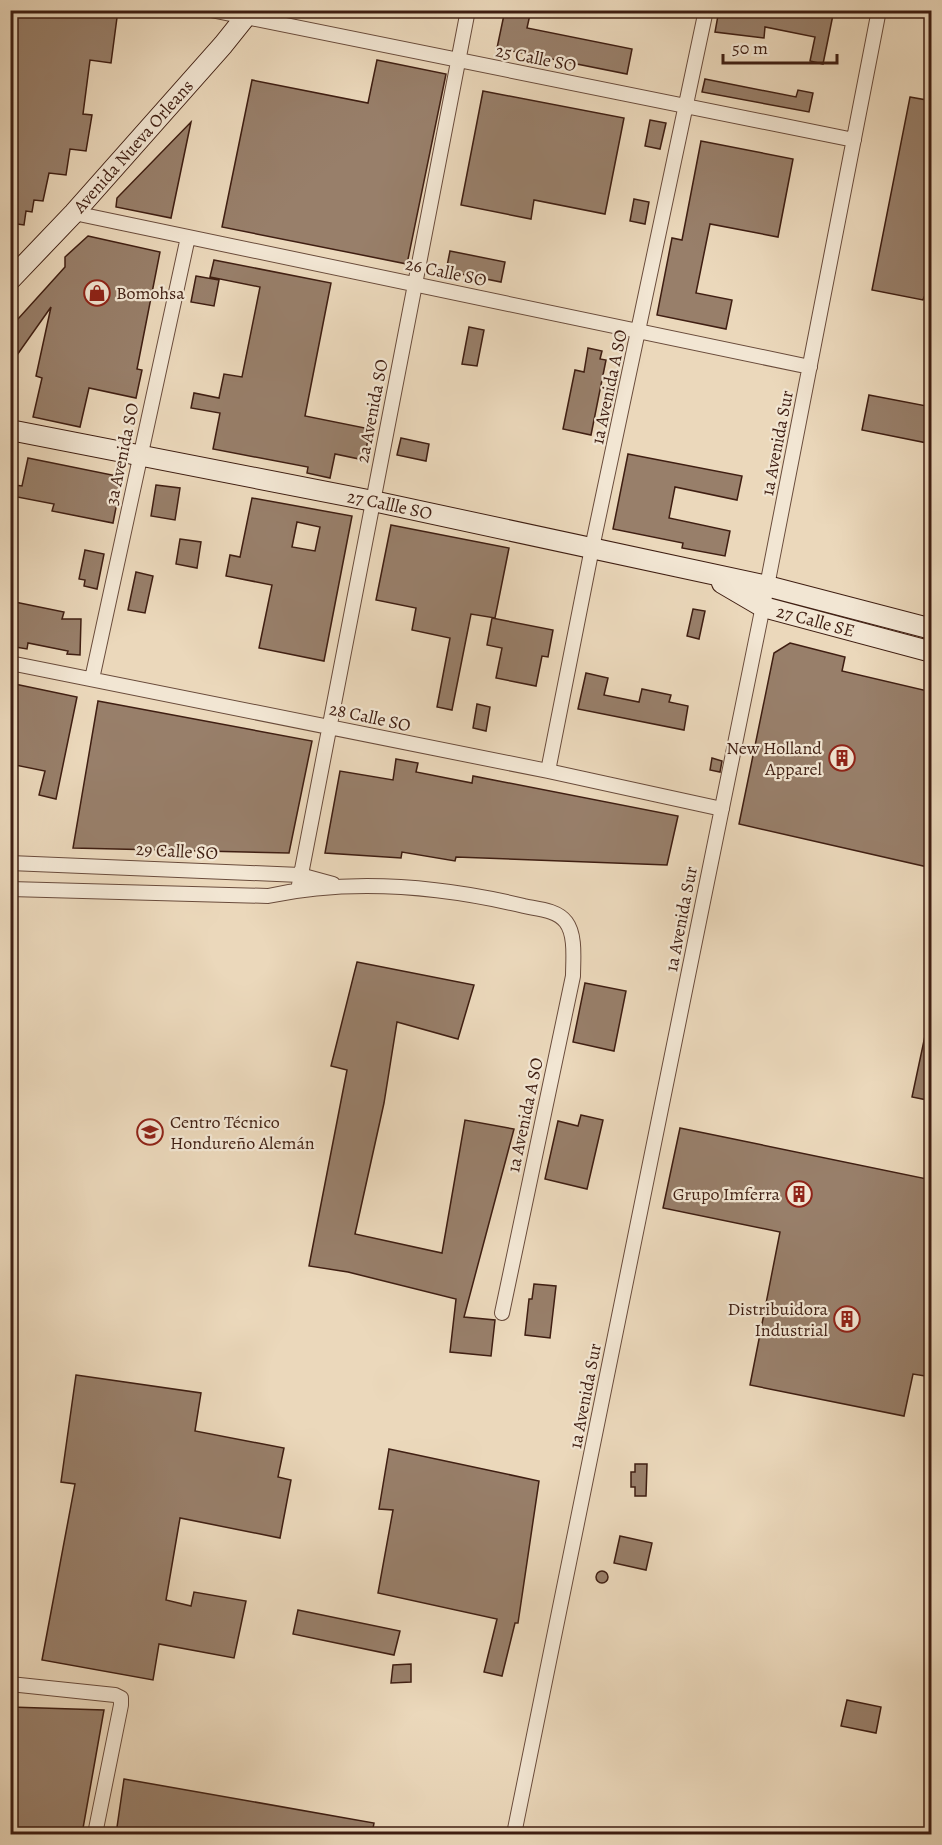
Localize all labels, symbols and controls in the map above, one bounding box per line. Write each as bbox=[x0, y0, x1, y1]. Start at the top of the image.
scale bar bbox=[723, 27, 837, 65]
text: 50 m bbox=[732, 36, 768, 60]
street label: 25 Calle SO bbox=[494, 38, 578, 78]
street label: Avenida Nueva Orleans bbox=[67, 74, 199, 219]
street label: 26 Calle SO bbox=[403, 252, 489, 292]
shop icon: Bomohsa bbox=[82, 278, 112, 308]
place label: Bomohsa bbox=[116, 281, 185, 305]
street label: 1a Avenida A SO bbox=[585, 327, 633, 447]
street label: 2a Avenida SO bbox=[350, 357, 394, 465]
street label: 1a Avenida Sur bbox=[755, 388, 799, 498]
street label: 3a Avenida SO bbox=[99, 401, 145, 507]
street label: 27 Callle SO bbox=[345, 484, 434, 525]
street label: 27 Calle SE bbox=[774, 599, 857, 643]
street label: 28 Calle SO bbox=[327, 697, 413, 737]
place label: New Holland Apparel bbox=[726, 736, 823, 781]
building icon: New Holland Apparel bbox=[827, 743, 857, 773]
street label: 29 Calle SO bbox=[135, 837, 219, 865]
street label: 1a Avenida Sur bbox=[659, 864, 703, 974]
street label: 1a Avenida A SO bbox=[501, 1055, 549, 1175]
place label: Centro Técnico Hondureño Alemán bbox=[170, 1110, 315, 1155]
school or university icon: Centro Técnico Hondureño Alemán bbox=[135, 1117, 165, 1147]
building icon: Grupo Imferra bbox=[784, 1179, 814, 1209]
place label: Grupo Imferra bbox=[673, 1182, 781, 1206]
place label: Distribuidora Industrial bbox=[727, 1297, 829, 1342]
building icon: Distribuidora Industrial bbox=[832, 1304, 862, 1334]
street label: 1a Avenida Sur bbox=[563, 1341, 607, 1451]

